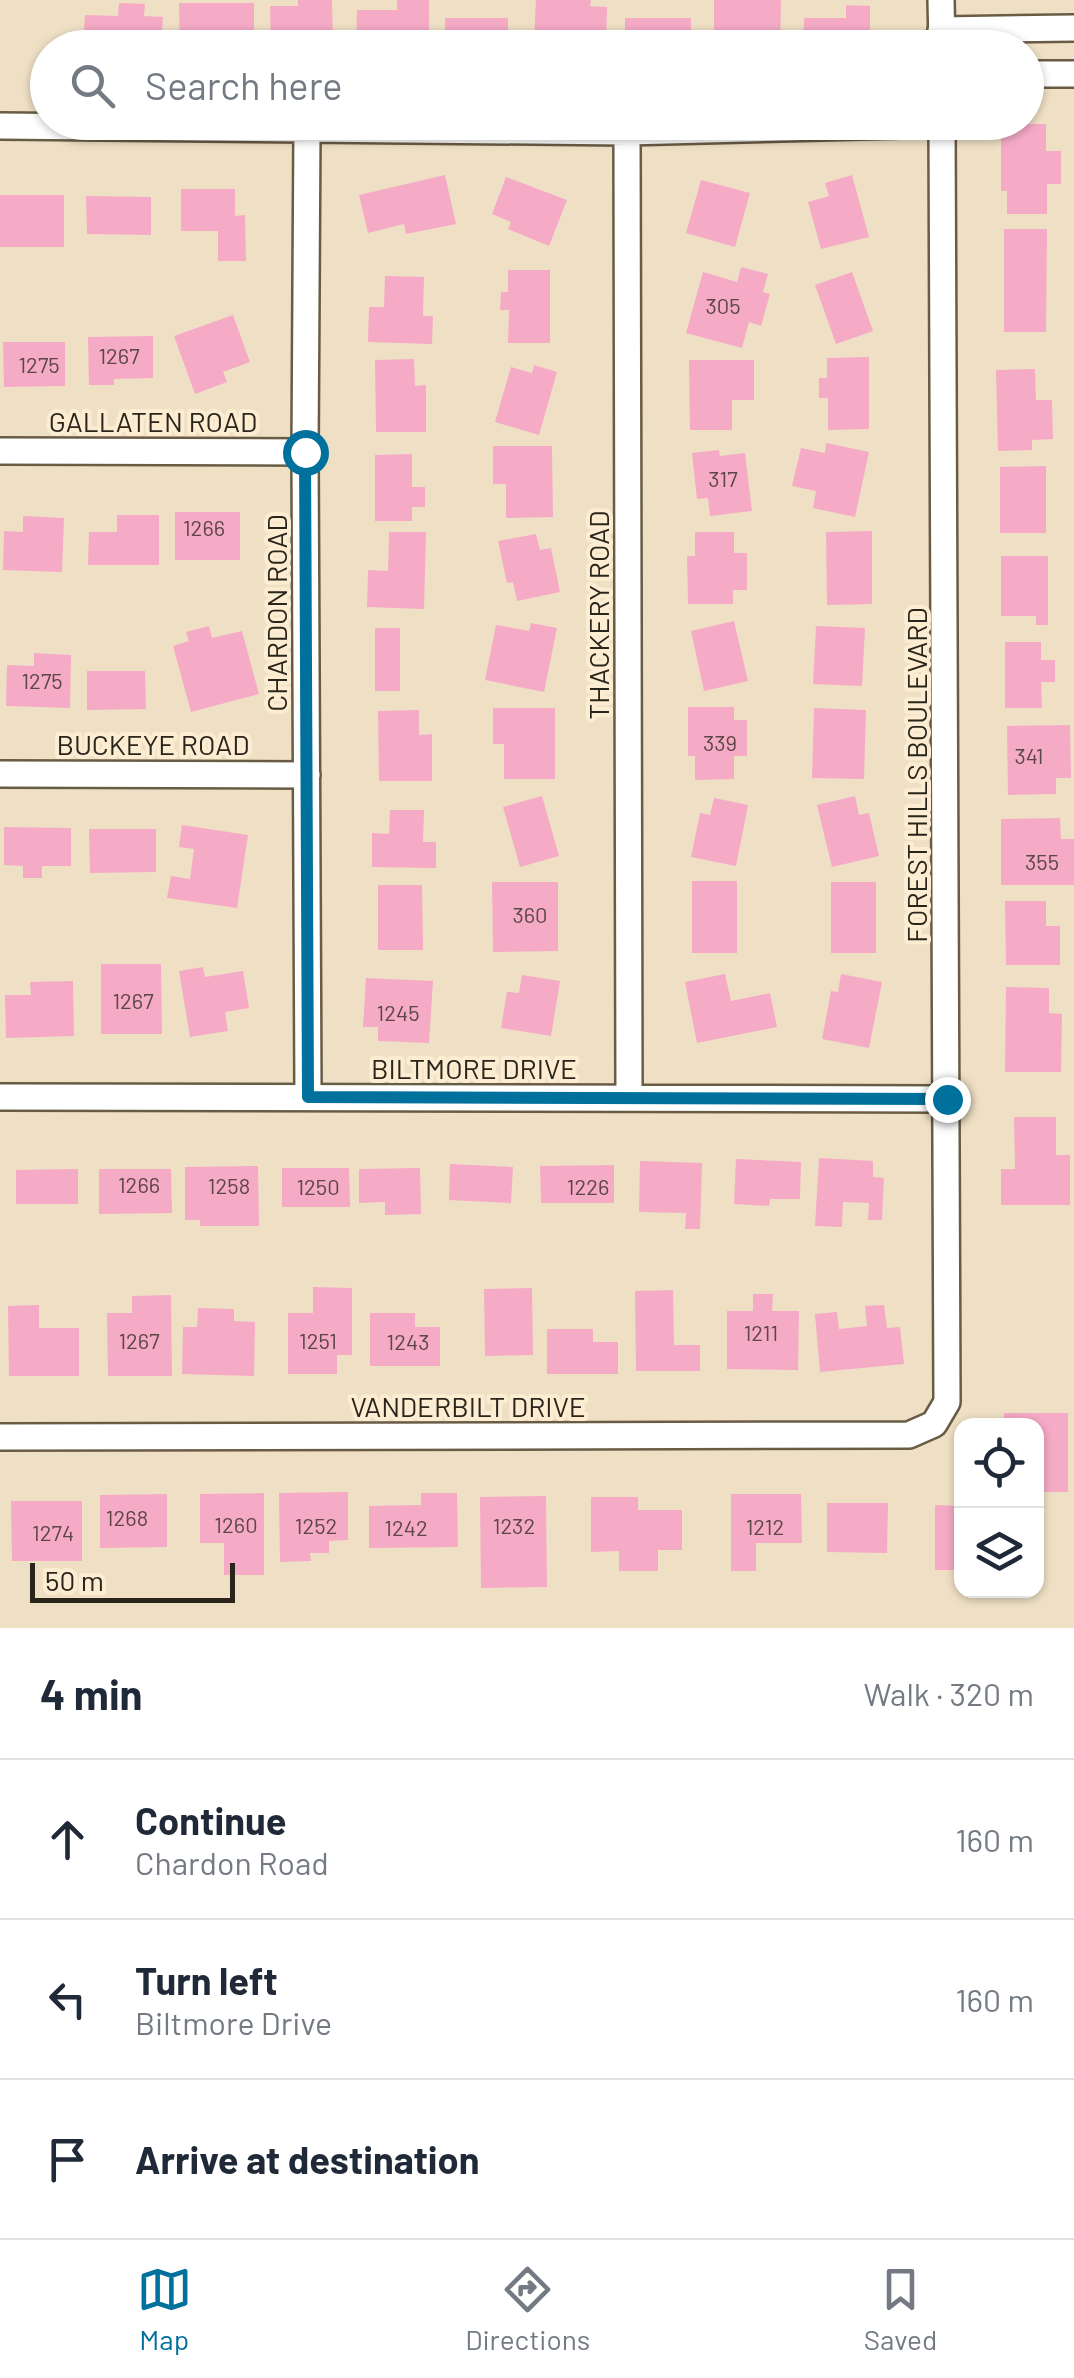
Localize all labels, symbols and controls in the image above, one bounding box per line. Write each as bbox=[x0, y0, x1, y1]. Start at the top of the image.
search box bbox=[30, 30, 1044, 140]
icon: search bbox=[65, 58, 120, 113]
text: Search here bbox=[145, 62, 343, 108]
house number: 305 bbox=[705, 292, 741, 318]
house number: 1267 bbox=[98, 342, 140, 368]
house number: 1275 bbox=[18, 351, 60, 377]
street label: GALLATEN ROAD bbox=[49, 404, 257, 438]
route start bbox=[283, 430, 329, 476]
house number: 317 bbox=[708, 465, 738, 491]
street label: THACKERY ROAD bbox=[581, 510, 615, 720]
house number: 1266 bbox=[183, 514, 225, 540]
street label: CHARDON ROAD bbox=[259, 514, 293, 712]
street label: FOREST HILLS BOULEVARD bbox=[899, 607, 933, 943]
house number: 1275 bbox=[21, 667, 63, 693]
street label: BUCKEYE ROAD bbox=[56, 727, 250, 761]
house number: 339 bbox=[703, 729, 737, 755]
house number: 341 bbox=[1014, 742, 1044, 768]
house number: 355 bbox=[1025, 848, 1059, 874]
house number: 360 bbox=[512, 901, 548, 927]
house number: 1267 bbox=[112, 987, 154, 1013]
house number: 1245 bbox=[377, 999, 419, 1025]
street label: BILTMORE DRIVE bbox=[371, 1051, 577, 1085]
route end bbox=[925, 1077, 971, 1123]
house number: 1266 bbox=[118, 1171, 160, 1197]
house number: 1258 bbox=[208, 1172, 250, 1198]
house number: 1250 bbox=[296, 1173, 340, 1199]
house number: 1226 bbox=[567, 1173, 609, 1199]
house number: 1211 bbox=[744, 1319, 778, 1345]
house number: 1267 bbox=[118, 1327, 160, 1353]
house number: 1251 bbox=[299, 1327, 337, 1353]
house number: 1243 bbox=[387, 1328, 429, 1354]
street label: VANDERBILT DRIVE bbox=[350, 1389, 586, 1423]
map controls bbox=[954, 1418, 1044, 1598]
button: locate bbox=[954, 1418, 1044, 1508]
house number: 1268 bbox=[106, 1504, 148, 1530]
button: layers bbox=[954, 1508, 1044, 1598]
house number: 1260 bbox=[214, 1511, 258, 1537]
house number: 1252 bbox=[295, 1512, 337, 1538]
house number: 1232 bbox=[493, 1512, 535, 1538]
house number: 1212 bbox=[746, 1513, 784, 1539]
house number: 1242 bbox=[384, 1514, 428, 1540]
house number: 1274 bbox=[32, 1519, 74, 1545]
scale bar bbox=[30, 1558, 235, 1602]
text: 50 m bbox=[45, 1563, 104, 1597]
text: 4 min bbox=[40, 1668, 143, 1718]
text: Walk · 320 m bbox=[864, 1674, 1034, 1712]
text: Continue bbox=[135, 1797, 286, 1843]
icon: ahead bbox=[40, 1812, 95, 1867]
text: 160 m bbox=[955, 1820, 1034, 1858]
text: Chardon Road bbox=[135, 1843, 329, 1881]
text: Turn left bbox=[135, 1957, 278, 2003]
icon: left bbox=[40, 1972, 95, 2027]
text: 160 m bbox=[955, 1980, 1034, 2018]
text: Biltmore Drive bbox=[135, 2003, 332, 2041]
icon: arrive bbox=[40, 2132, 95, 2187]
text: Arrive at destination bbox=[135, 2136, 480, 2182]
tab: Map bbox=[137, 2262, 192, 2356]
tab: Directions bbox=[465, 2262, 590, 2356]
tab: Saved bbox=[864, 2262, 937, 2356]

